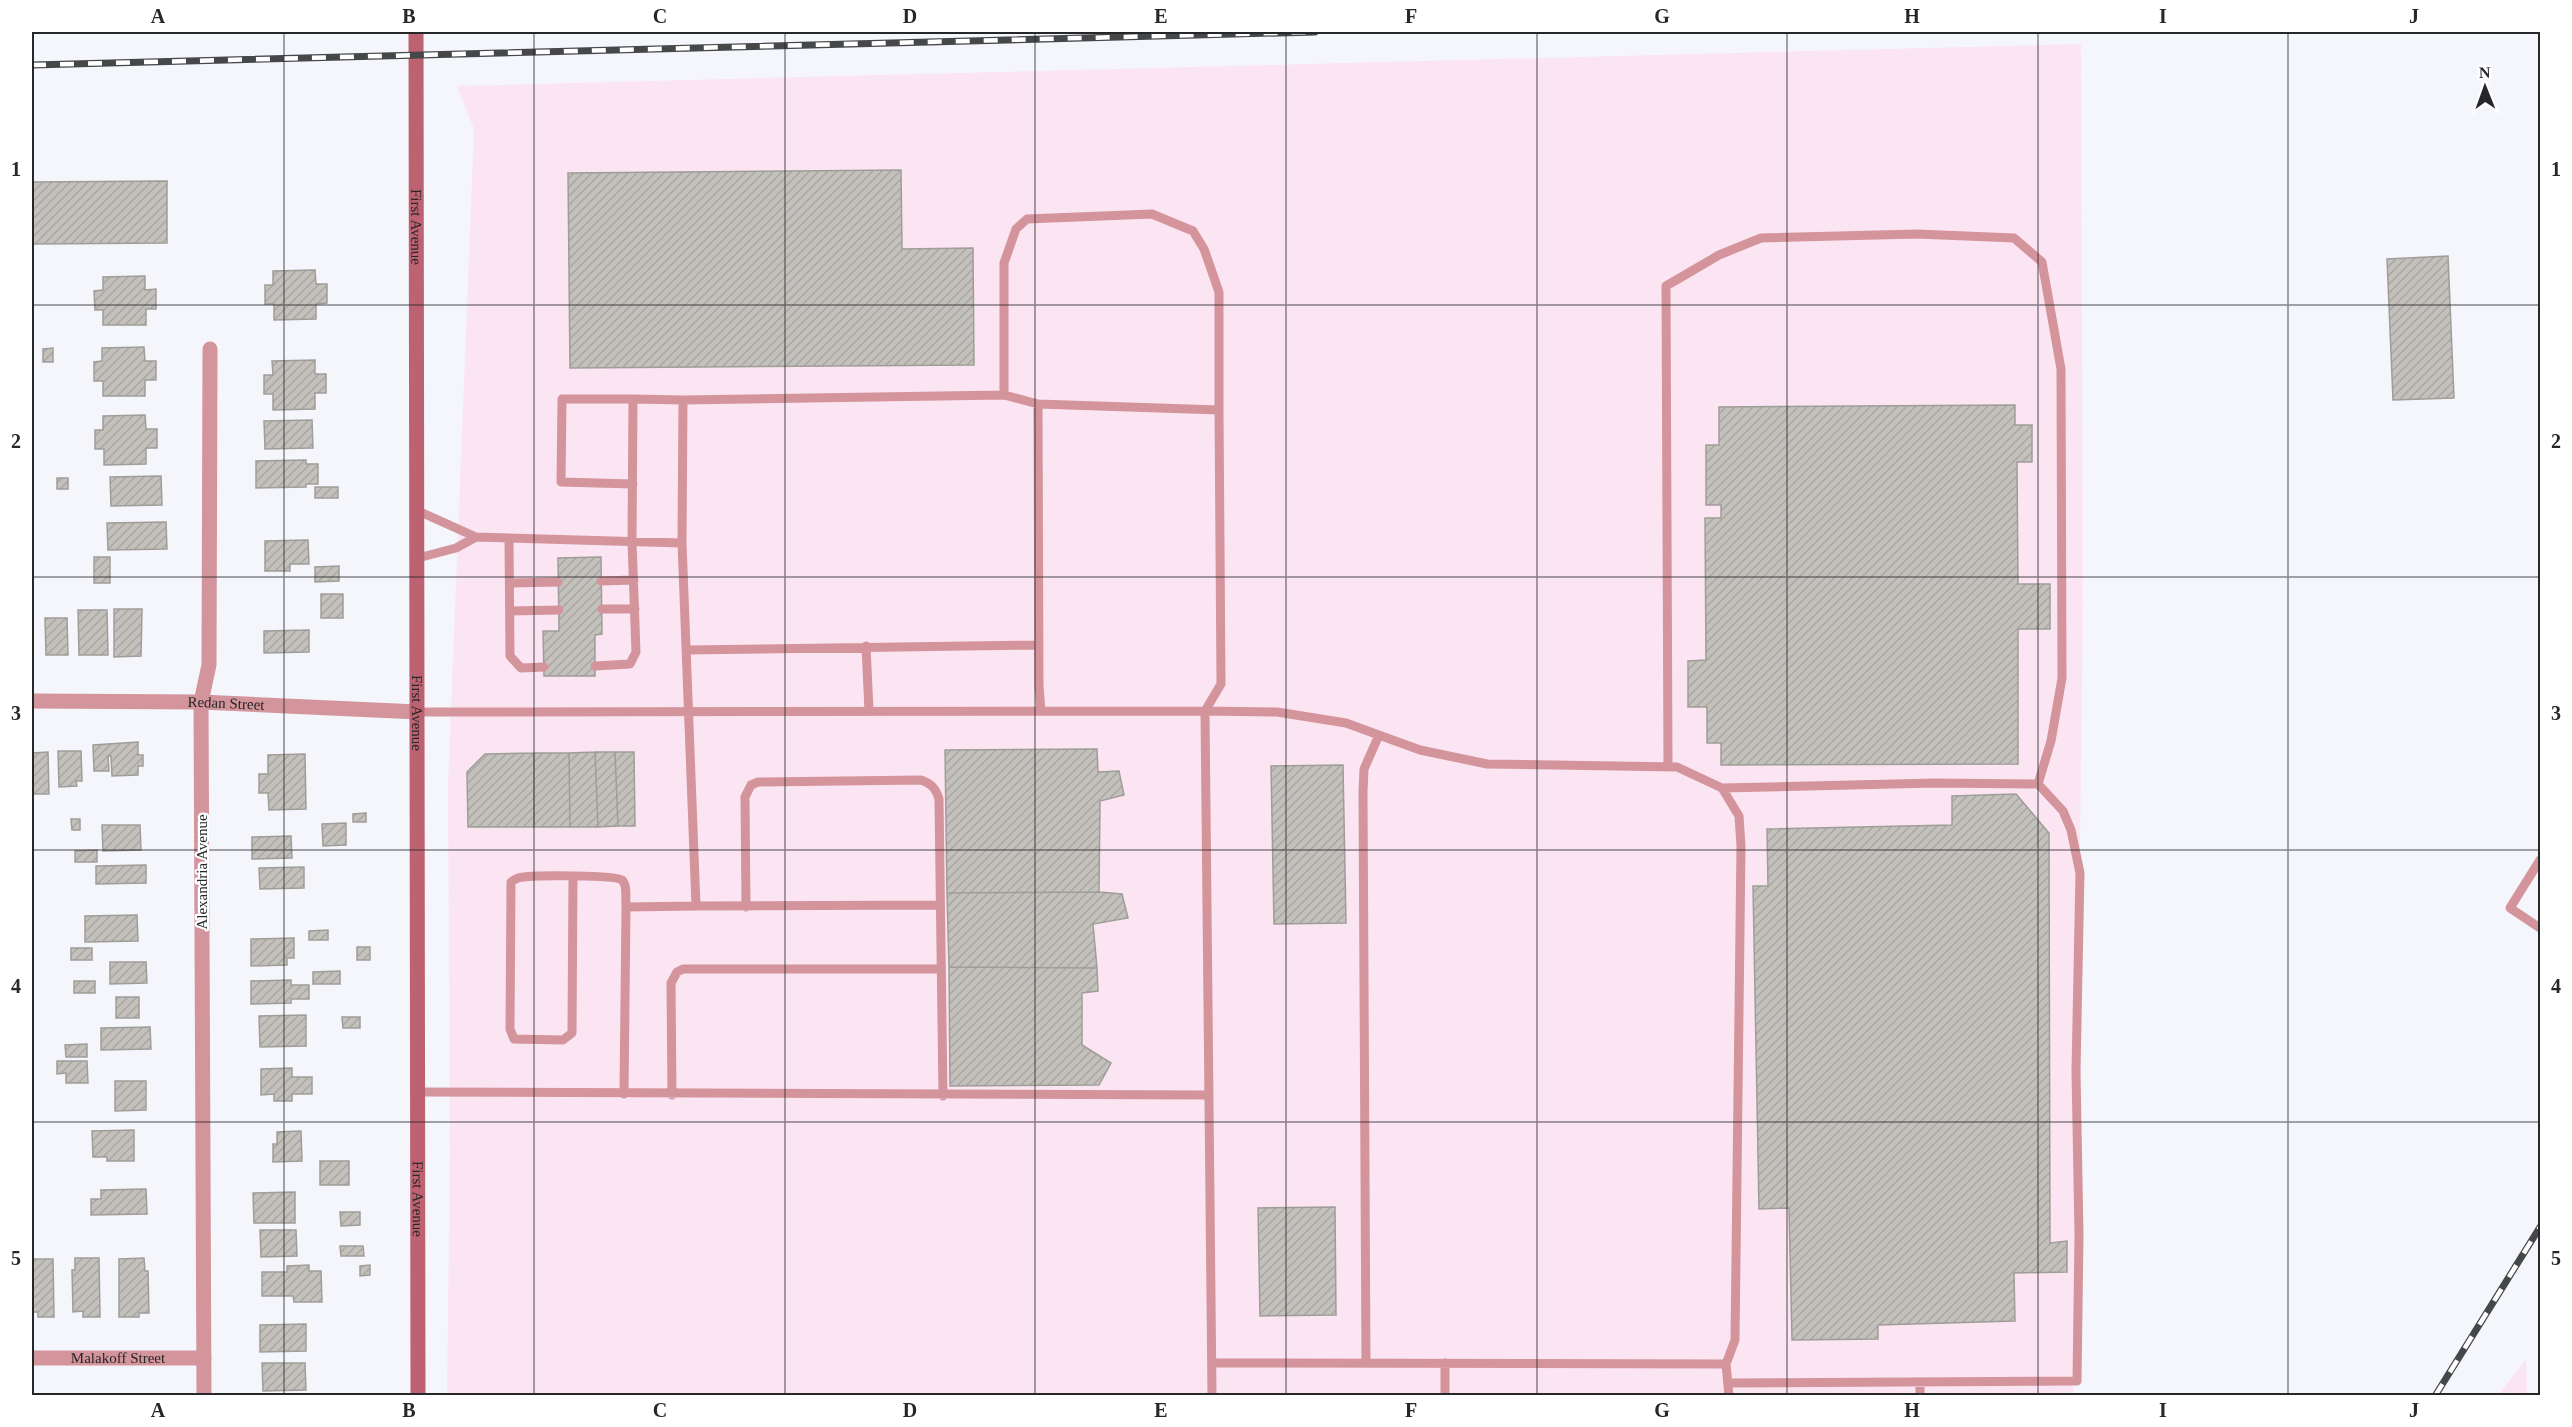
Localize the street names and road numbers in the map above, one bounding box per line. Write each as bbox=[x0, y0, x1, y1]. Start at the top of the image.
street label: First Avenue bbox=[408, 189, 424, 265]
street label: First Avenue bbox=[409, 675, 425, 751]
street label: Redan Street bbox=[187, 694, 266, 713]
street label: Alexandria Avenue bbox=[194, 814, 210, 930]
street label: First Avenue bbox=[410, 1161, 426, 1237]
street label: Malakoff Street bbox=[71, 1350, 166, 1366]

